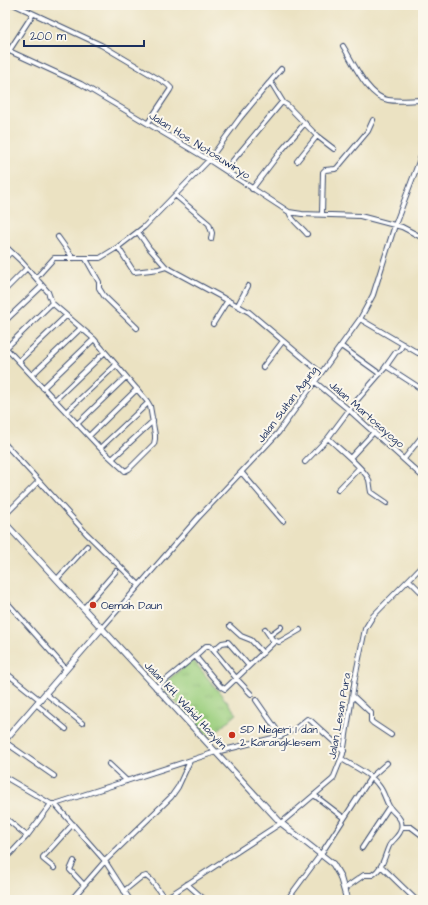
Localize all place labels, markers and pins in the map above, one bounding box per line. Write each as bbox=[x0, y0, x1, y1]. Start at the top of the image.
place label: Oemah Daun bbox=[101, 598, 163, 613]
marker: Oemah Daun bbox=[88, 600, 98, 610]
place label: SD Negeri 1 dan 2 Karangklesem bbox=[240, 722, 321, 751]
marker: SD Negeri 1 dan 2 Karangklesem bbox=[227, 730, 237, 740]

